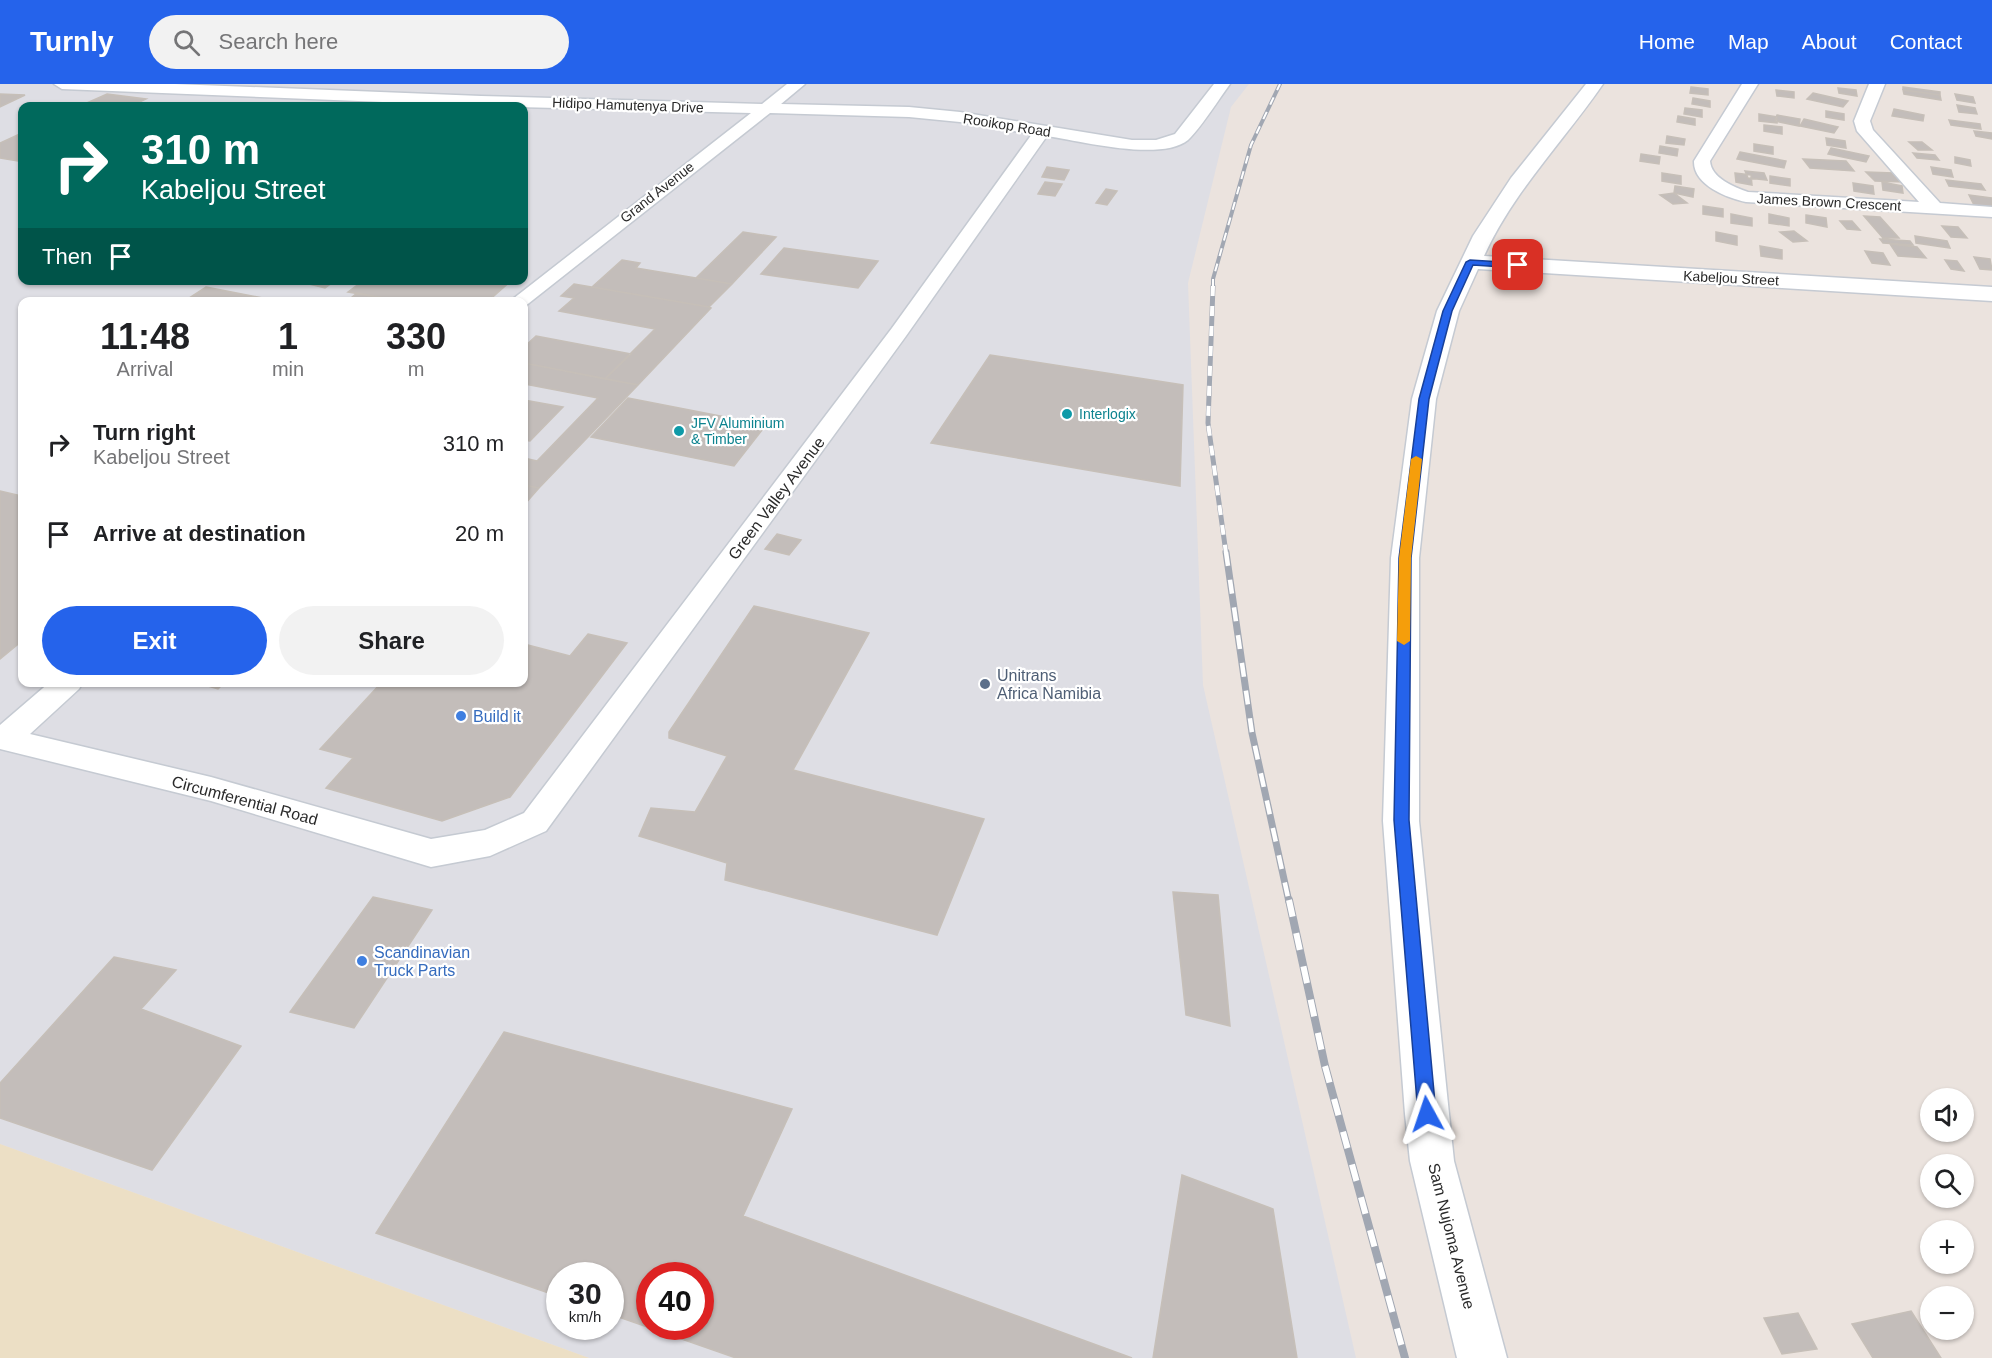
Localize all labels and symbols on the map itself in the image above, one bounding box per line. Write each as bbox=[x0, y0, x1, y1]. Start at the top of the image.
street label: Hidipo Hamutenya Drive bbox=[552, 94, 704, 116]
street label: Rooikop Road bbox=[962, 110, 1052, 140]
street label: Grand Avenue bbox=[617, 158, 697, 226]
street label: James Brown Crescent bbox=[1756, 190, 1902, 214]
pin bbox=[1492, 239, 1543, 290]
street label: Kabeljou Street bbox=[1683, 268, 1779, 288]
place label: Interlogix bbox=[1079, 406, 1136, 422]
marker: Interlogix bbox=[1060, 407, 1074, 421]
place label: JFV Aluminium & Timber bbox=[691, 415, 784, 447]
marker: JFV Aluminium & Timber bbox=[672, 424, 686, 438]
street label: Green Valley Avenue bbox=[725, 434, 828, 563]
place label: Unitrans Africa Namibia bbox=[997, 667, 1101, 702]
marker: Unitrans Africa Namibia bbox=[978, 677, 992, 691]
place label: Build it bbox=[473, 708, 522, 725]
marker: Build it bbox=[454, 709, 468, 723]
street label: Circumferential Road bbox=[170, 773, 320, 828]
place label: Scandinavian Truck Parts bbox=[374, 944, 470, 979]
marker: Scandinavian Truck Parts bbox=[355, 954, 369, 968]
position arrow bbox=[1395, 1082, 1459, 1146]
street label: Sam Nujoma Avenue bbox=[1425, 1161, 1478, 1311]
speed limit sign: 40 bbox=[636, 1262, 714, 1340]

